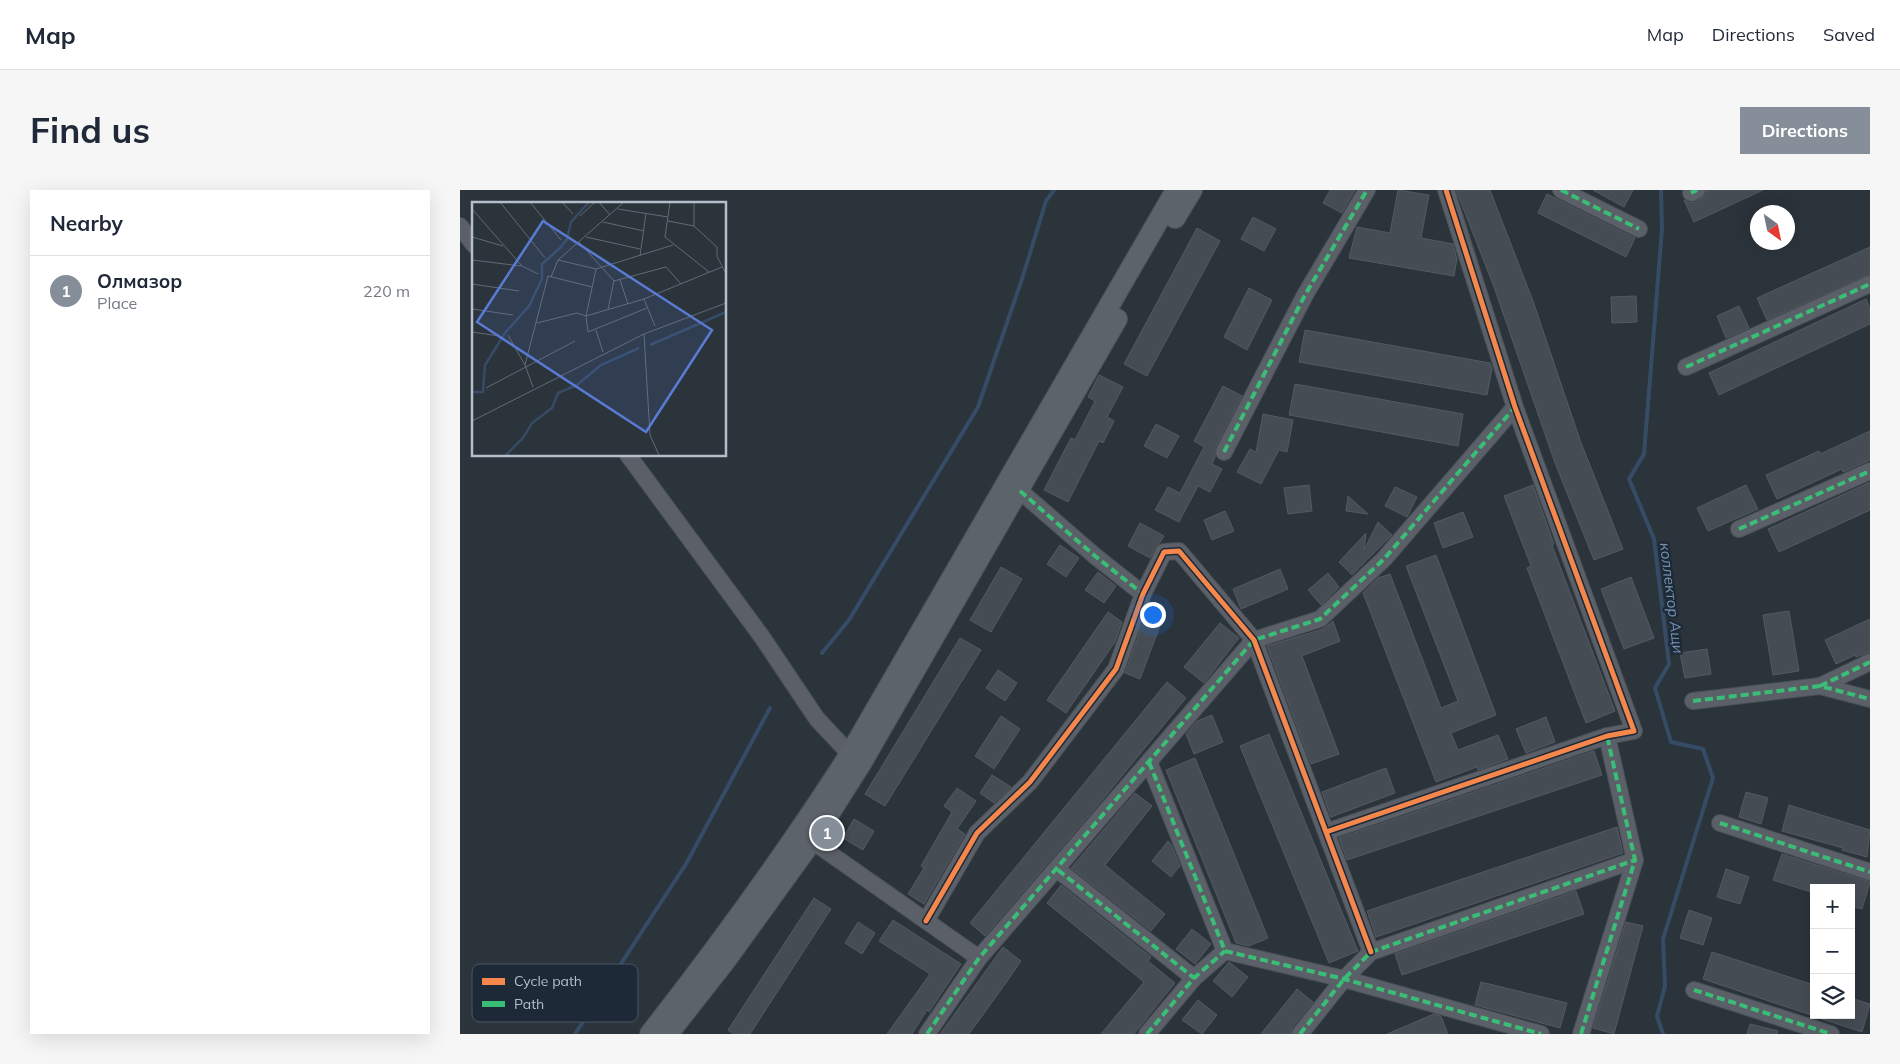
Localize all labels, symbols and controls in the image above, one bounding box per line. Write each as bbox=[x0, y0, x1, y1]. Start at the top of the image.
text: Map bbox=[25, 20, 76, 50]
text: Map bbox=[1647, 23, 1684, 46]
text: Directions bbox=[1712, 23, 1795, 46]
text: Saved bbox=[1823, 23, 1875, 46]
button: Directions bbox=[1740, 107, 1870, 154]
text: Find us bbox=[30, 108, 150, 152]
inset map bbox=[472, 202, 726, 456]
north arrow bbox=[1750, 205, 1795, 250]
text: Nearby bbox=[50, 210, 123, 236]
text: Олмазор bbox=[97, 269, 182, 293]
text: 1 bbox=[61, 281, 71, 301]
text: 220 m bbox=[363, 281, 410, 301]
text: Place bbox=[97, 293, 137, 313]
water label: коллектор Ащи bbox=[1656, 541, 1688, 655]
your location bbox=[1140, 602, 1166, 628]
pin: 1 bbox=[811, 814, 843, 852]
map controls bbox=[1810, 884, 1855, 1019]
button: + bbox=[1810, 884, 1855, 929]
button: − bbox=[1810, 929, 1855, 974]
legend bbox=[472, 964, 638, 1022]
text: Cycle path bbox=[514, 972, 582, 990]
button: layers bbox=[1810, 974, 1855, 1019]
text: Path bbox=[514, 995, 544, 1013]

